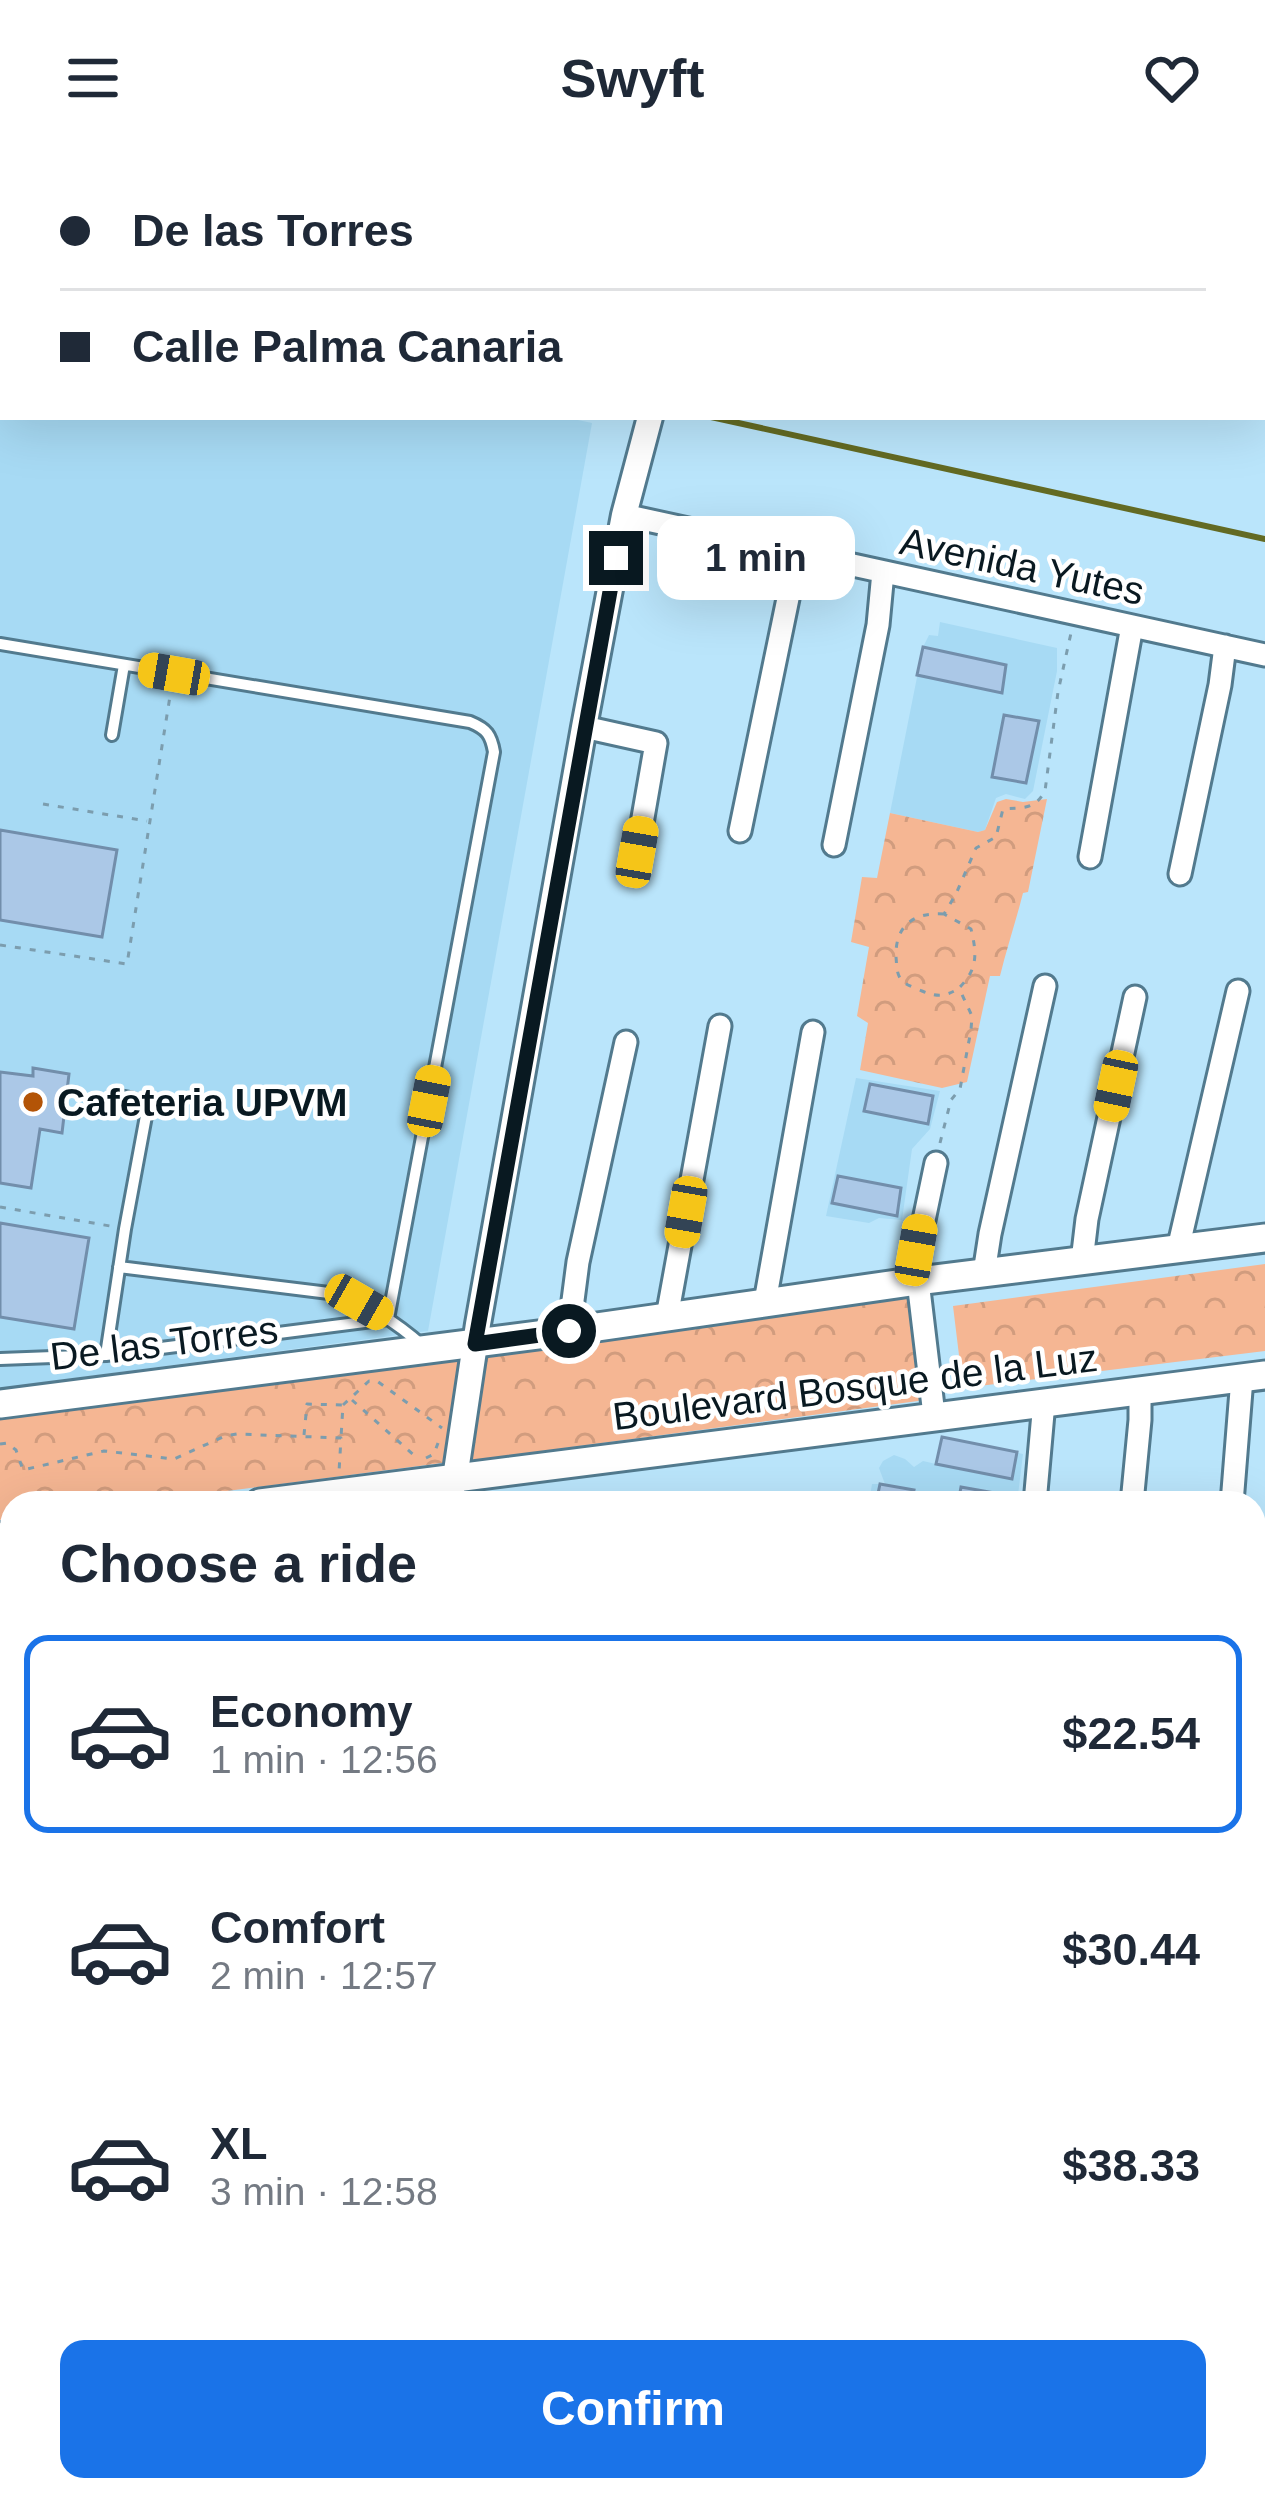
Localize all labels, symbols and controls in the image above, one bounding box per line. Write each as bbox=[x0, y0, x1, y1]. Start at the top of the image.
icon: menu bbox=[60, 45, 126, 111]
icon: heart bbox=[1139, 45, 1205, 111]
text: Swyft bbox=[560, 48, 705, 108]
text: De las Torres bbox=[132, 205, 414, 256]
text: Calle Palma Canaria bbox=[132, 321, 562, 372]
callout: 1 min bbox=[658, 516, 856, 600]
street label: Avenida Yutes bbox=[896, 519, 1148, 613]
route end bbox=[589, 531, 643, 585]
text: 1 min bbox=[705, 536, 807, 579]
car bbox=[135, 650, 213, 698]
car bbox=[613, 813, 661, 891]
car bbox=[1091, 1047, 1141, 1125]
car bbox=[404, 1062, 454, 1140]
place label: Cafeteria UPVM bbox=[57, 1081, 347, 1124]
marker: Cafeteria UPVM bbox=[20, 1089, 46, 1115]
car bbox=[662, 1173, 710, 1251]
car bbox=[892, 1211, 940, 1289]
car bbox=[319, 1268, 399, 1336]
route start bbox=[542, 1304, 596, 1358]
street label: De las Torres bbox=[48, 1308, 280, 1378]
street label: Boulevard Bosque de la Luz bbox=[610, 1336, 1100, 1438]
text: Choose a ride bbox=[60, 1533, 417, 1593]
icon: car bbox=[66, 1680, 174, 1788]
text: Economy bbox=[210, 1686, 413, 1737]
text: $22.54 bbox=[1062, 1708, 1200, 1759]
text: 1 min · 12:56 bbox=[210, 1738, 438, 1781]
icon: car bbox=[66, 1896, 174, 2004]
text: Comfort bbox=[210, 1902, 385, 1953]
text: $30.44 bbox=[1062, 1924, 1200, 1975]
text: 2 min · 12:57 bbox=[210, 1954, 438, 1997]
icon: car bbox=[66, 2112, 174, 2220]
text: XL bbox=[210, 2118, 268, 2169]
text: $38.33 bbox=[1062, 2140, 1200, 2191]
text: 3 min · 12:58 bbox=[210, 2170, 438, 2213]
button: Confirm bbox=[60, 2340, 1206, 2478]

